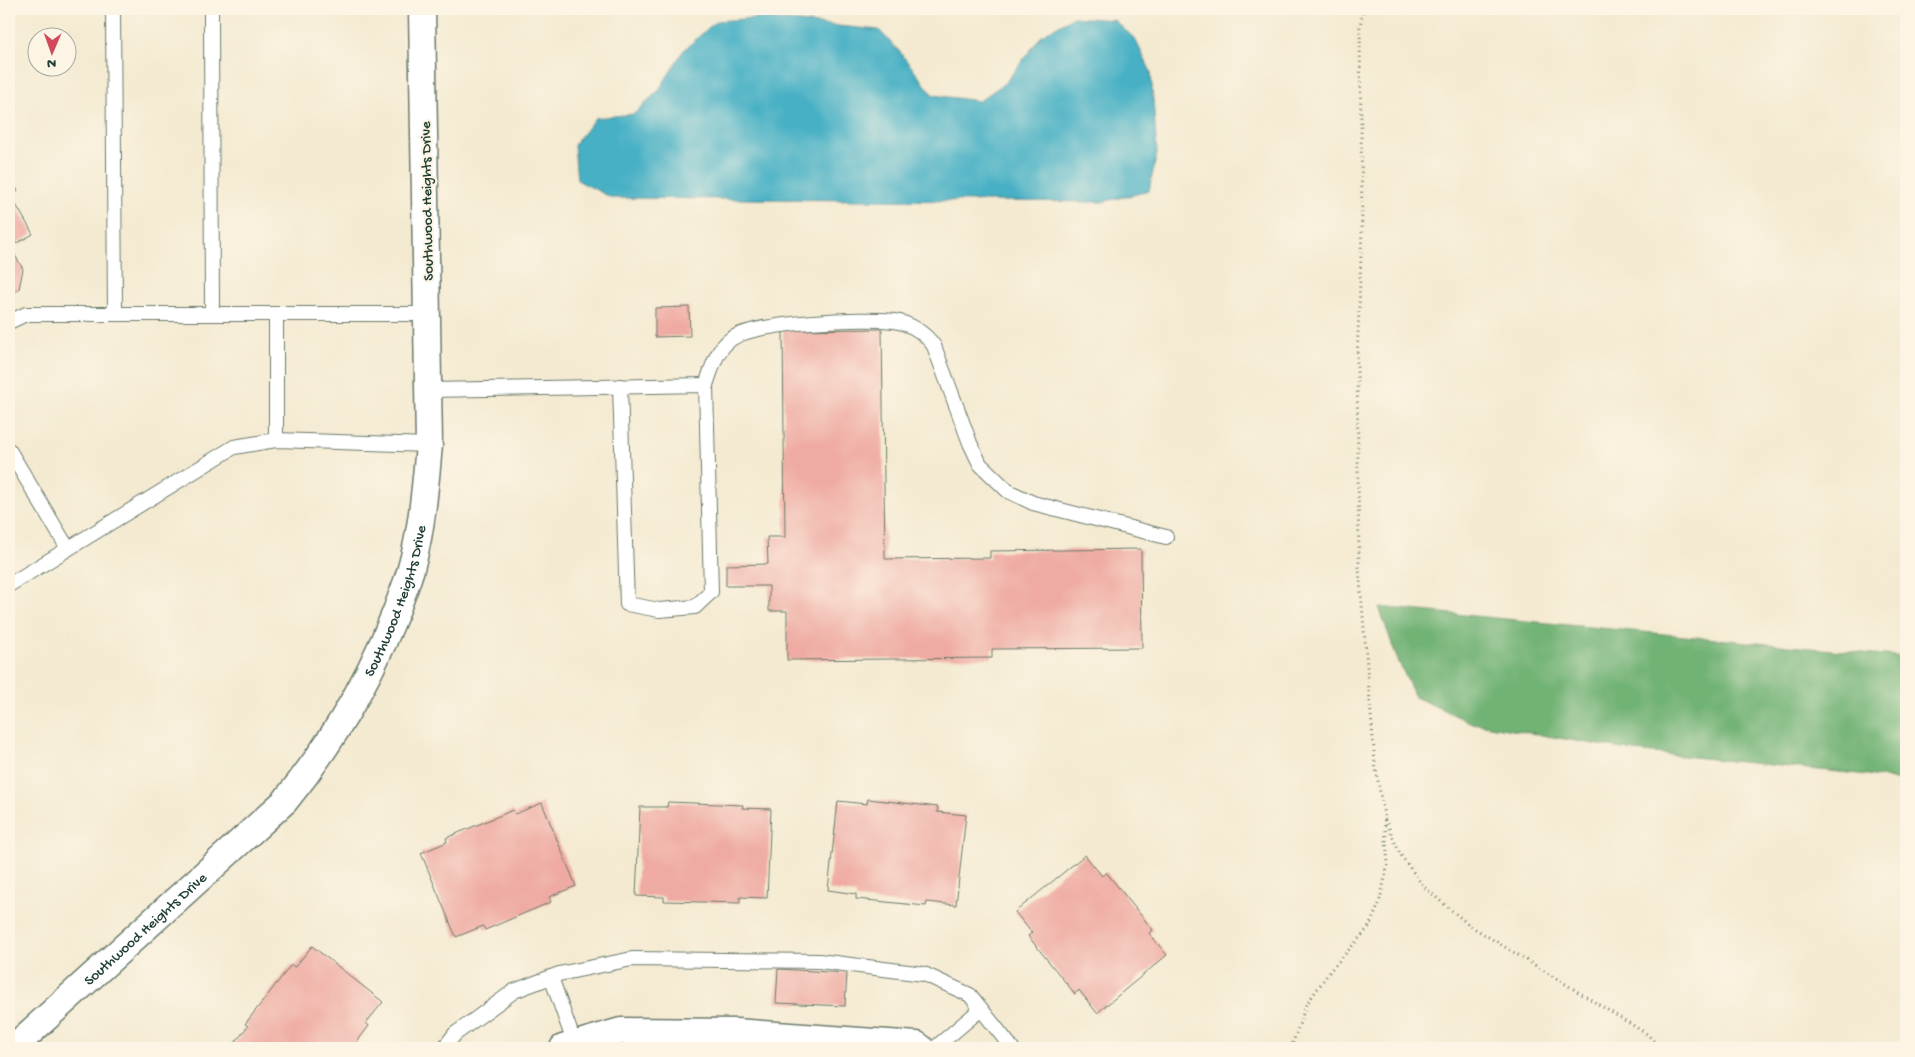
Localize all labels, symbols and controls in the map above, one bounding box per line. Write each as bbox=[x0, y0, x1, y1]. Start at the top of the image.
north arrow bbox=[28, 28, 78, 78]
text: N bbox=[47, 54, 56, 71]
street label: Southwood Heights Drive bbox=[418, 121, 438, 281]
street label: Southwood Heights Drive bbox=[361, 524, 431, 680]
street label: Southwood Heights Drive bbox=[81, 869, 211, 990]

